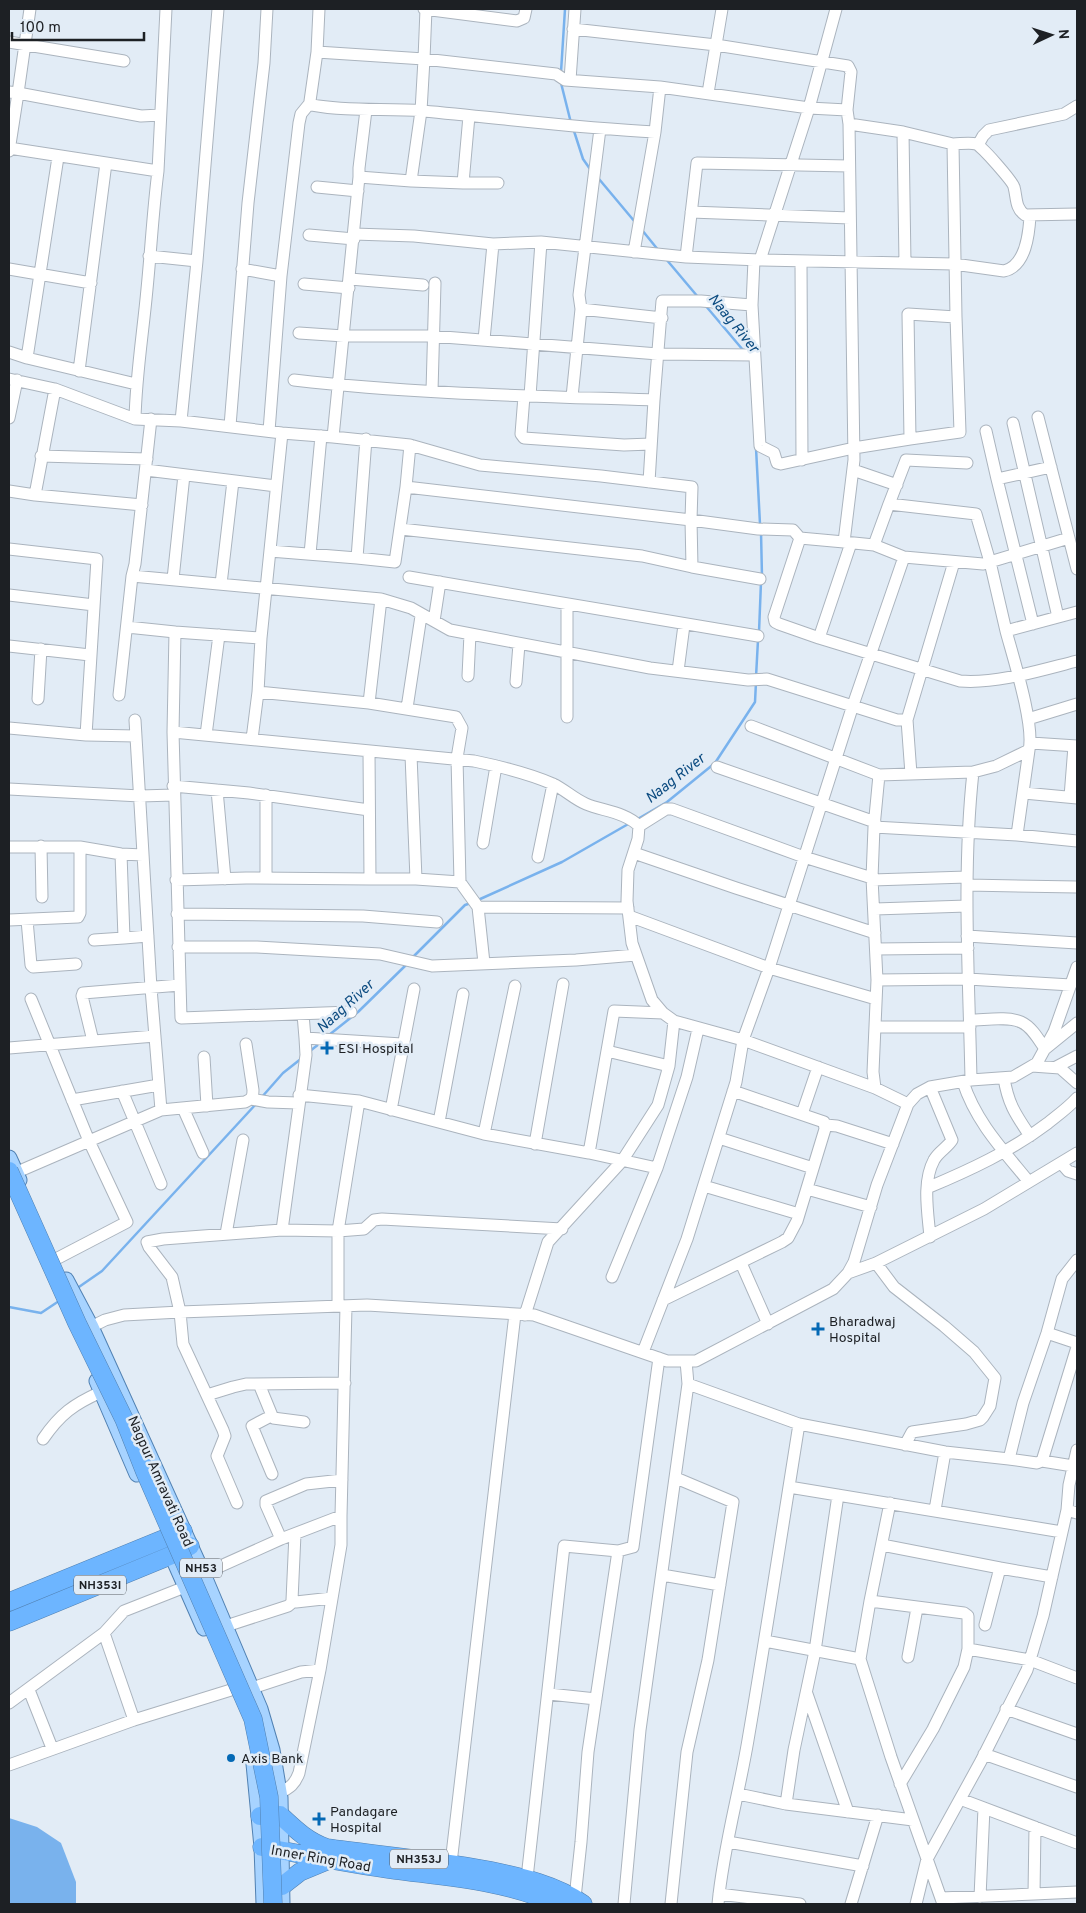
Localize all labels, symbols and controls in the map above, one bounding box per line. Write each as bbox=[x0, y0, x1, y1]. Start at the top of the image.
scale bar bbox=[12, 10, 145, 42]
north arrow bbox=[1026, 10, 1076, 60]
text: 100 m bbox=[20, 19, 61, 38]
text: N bbox=[1054, 29, 1071, 40]
water label: Naag River bbox=[703, 290, 763, 358]
water label: Naag River bbox=[642, 749, 711, 808]
water label: Naag River bbox=[313, 975, 380, 1038]
marker: ESI Hospital bbox=[320, 1041, 334, 1055]
place label: ESI Hospital bbox=[338, 1041, 414, 1058]
place label: Bharadwaj Hospital bbox=[829, 1314, 896, 1347]
marker: Bharadwaj Hospital bbox=[811, 1322, 825, 1336]
street label: Nagpur Amravati Road bbox=[123, 1414, 196, 1550]
road number: NH53 bbox=[180, 1559, 222, 1578]
road number: NH353I bbox=[74, 1576, 126, 1594]
place label: Axis Bank bbox=[241, 1751, 303, 1768]
marker: Axis Bank bbox=[225, 1752, 237, 1764]
place label: Pandagare Hospital bbox=[330, 1804, 398, 1837]
marker: Pandagare Hospital bbox=[312, 1812, 326, 1826]
street label: Inner Ring Road bbox=[269, 1842, 372, 1877]
road number: NH353J bbox=[390, 1850, 448, 1868]

